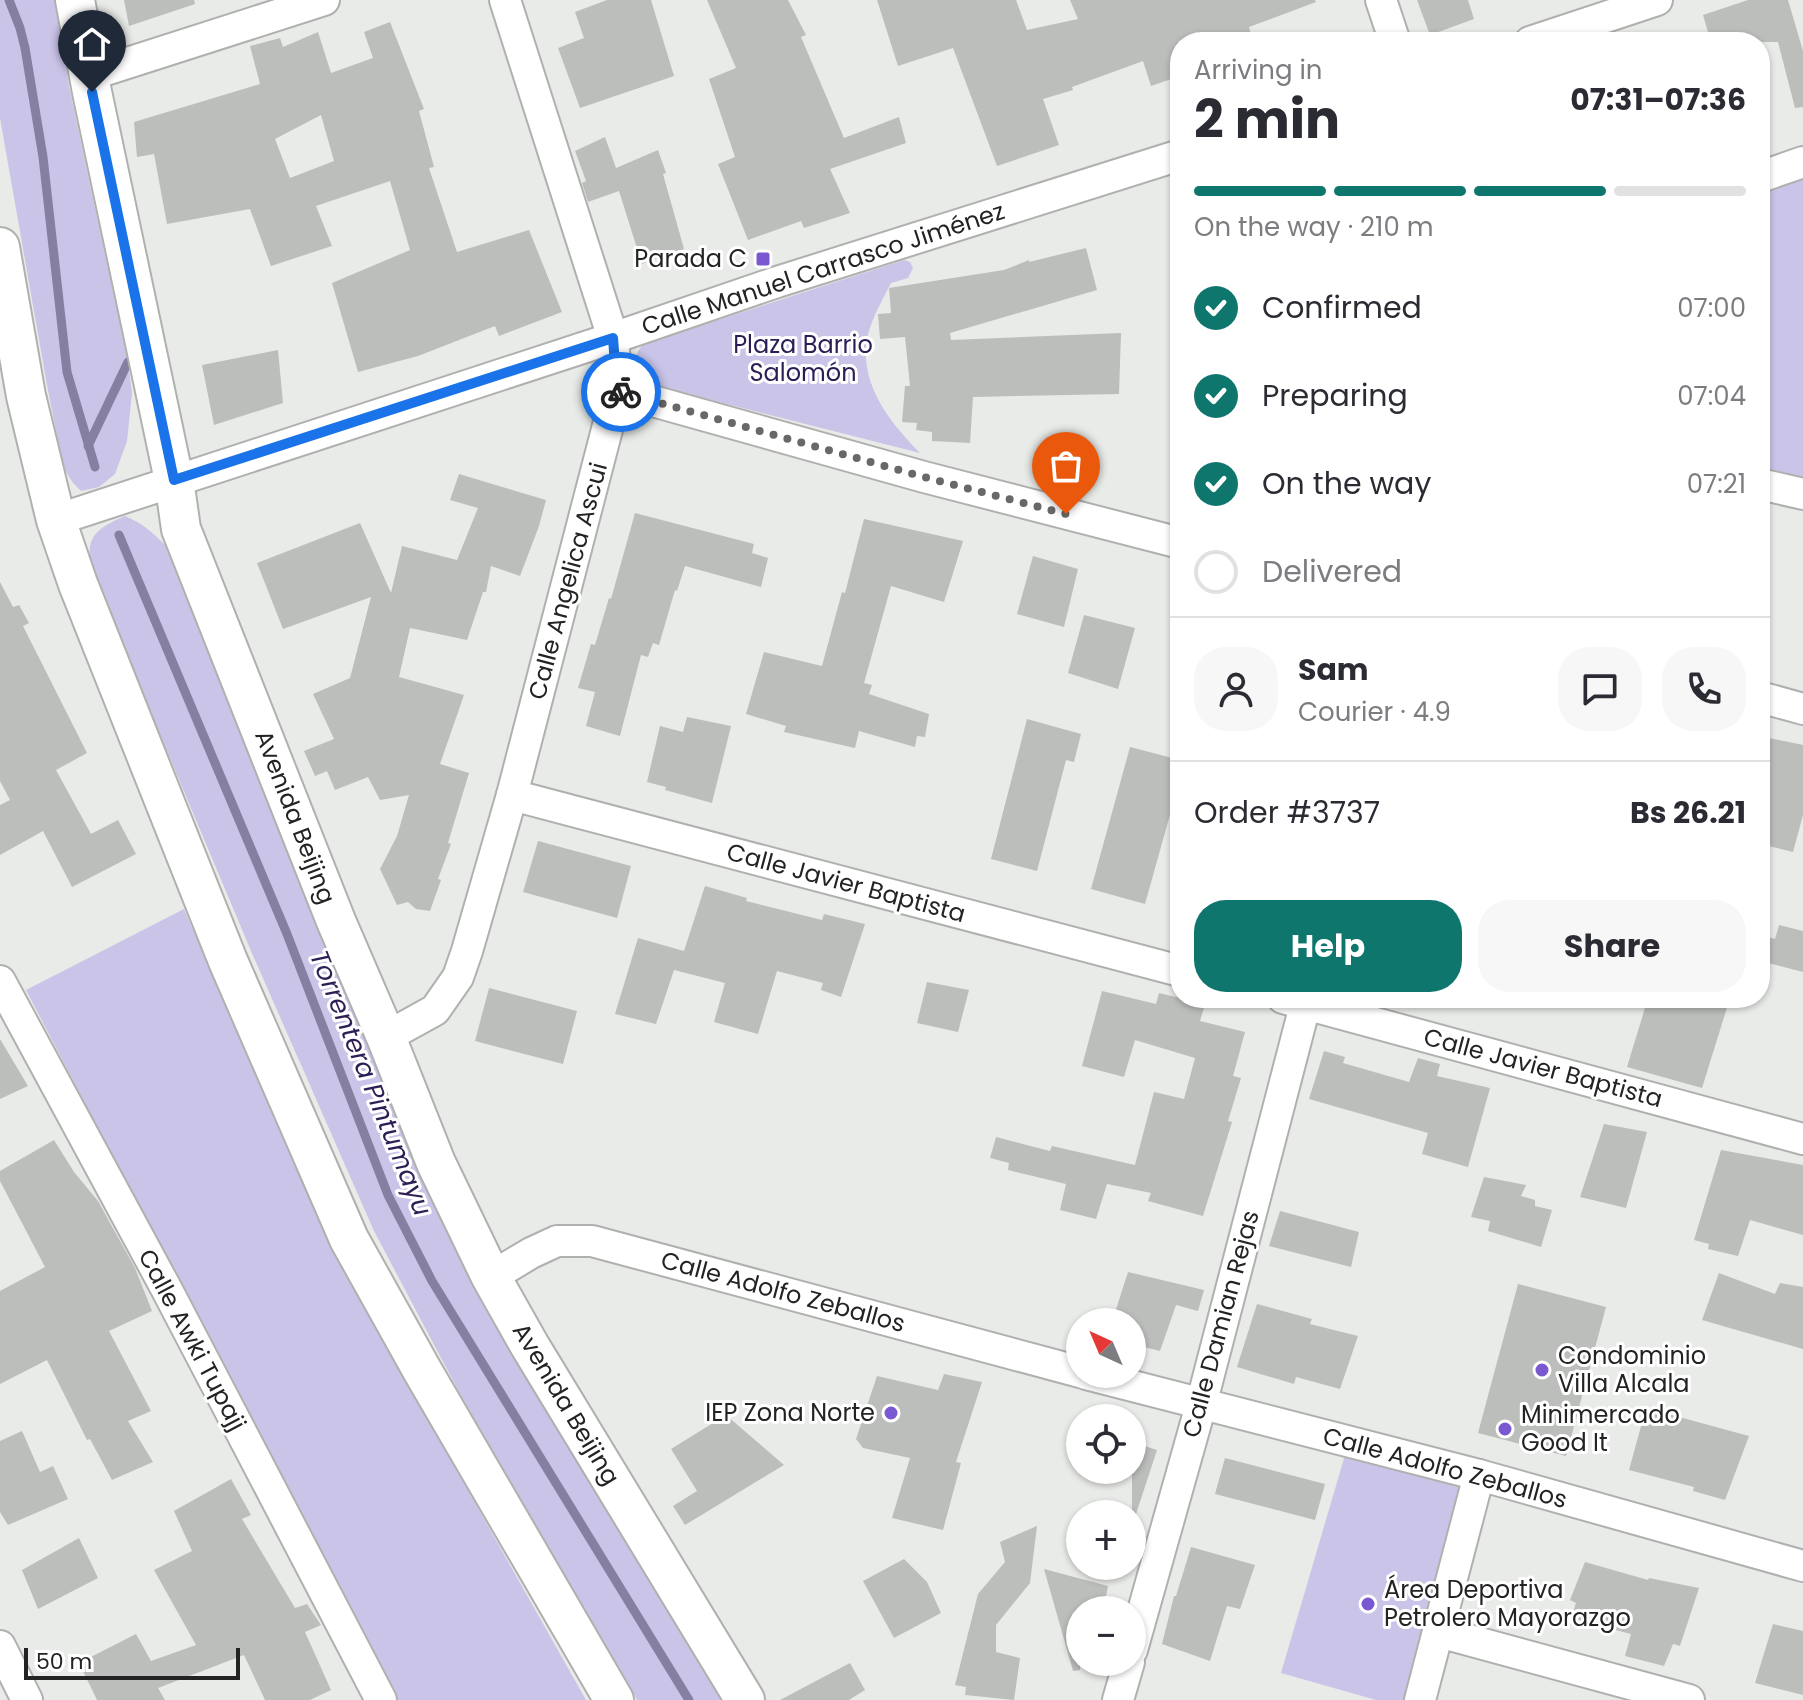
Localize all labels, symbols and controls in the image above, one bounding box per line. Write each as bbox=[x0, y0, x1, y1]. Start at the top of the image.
pin bbox=[58, 10, 126, 92]
icon: home bbox=[70, 22, 114, 66]
text: Arriving in bbox=[1194, 52, 1323, 88]
text: 07:31–07:36 bbox=[1570, 78, 1746, 121]
text: 2 min bbox=[1194, 83, 1340, 156]
street label: Calle Manuel Carrasco Jiménez bbox=[637, 194, 1009, 343]
text: On the way · 210 m bbox=[1194, 209, 1433, 245]
place label: Parada C bbox=[634, 242, 747, 275]
marker: Parada C bbox=[754, 250, 772, 268]
icon: check bbox=[1194, 286, 1238, 330]
text: Confirmed bbox=[1262, 286, 1422, 329]
text: 07:00 bbox=[1677, 290, 1746, 326]
park label: Plaza Barrio Salomón bbox=[733, 328, 873, 389]
courier bbox=[581, 352, 661, 432]
icon: bike bbox=[599, 370, 643, 414]
icon: check bbox=[1194, 374, 1238, 418]
text: Preparing bbox=[1262, 374, 1408, 417]
text: 07:04 bbox=[1677, 378, 1746, 414]
pin bbox=[1032, 432, 1100, 514]
icon: bag bbox=[1044, 444, 1088, 488]
street label: Calle Angelica Ascui bbox=[520, 459, 615, 703]
icon: check bbox=[1194, 462, 1238, 506]
text: On the way bbox=[1262, 462, 1431, 505]
text: 07:21 bbox=[1687, 466, 1746, 502]
text: Delivered bbox=[1262, 550, 1402, 593]
button: person bbox=[1194, 647, 1278, 731]
button: chat bbox=[1558, 647, 1642, 731]
button: phone bbox=[1662, 647, 1746, 731]
text: Sam bbox=[1298, 648, 1369, 691]
text: Courier · 4.9 bbox=[1298, 694, 1451, 730]
street label: Avenida Beijing bbox=[247, 725, 344, 908]
text: Order #3737 bbox=[1194, 791, 1380, 834]
text: Bs 26.21 bbox=[1630, 791, 1746, 834]
street label: Calle Javier Baptista bbox=[723, 835, 969, 930]
button: Help bbox=[1194, 900, 1462, 992]
button: Share bbox=[1478, 900, 1746, 992]
water label: Torrentera Pintumayu bbox=[301, 945, 441, 1221]
street label: Calle Javier Baptista bbox=[1420, 1020, 1666, 1115]
street label: Calle Damian Rejas bbox=[1174, 1207, 1267, 1441]
street label: Calle Awki Tupajj bbox=[131, 1243, 254, 1436]
street label: Calle Adolfo Zeballos bbox=[658, 1243, 909, 1340]
north arrow bbox=[1066, 1308, 1146, 1388]
map controls bbox=[1066, 1308, 1146, 1676]
street label: Avenida Beijing bbox=[505, 1317, 628, 1491]
place label: Condominio Villa Alcala bbox=[1558, 1339, 1706, 1400]
marker: Condominio Villa Alcala bbox=[1533, 1361, 1551, 1379]
place label: IEP Zona Norte bbox=[705, 1396, 875, 1429]
place label: Minimercado Good It bbox=[1521, 1398, 1680, 1459]
marker: IEP Zona Norte bbox=[882, 1404, 900, 1422]
button: locate bbox=[1066, 1404, 1146, 1484]
street label: Calle Adolfo Zeballos bbox=[1320, 1419, 1571, 1516]
marker: Minimercado Good It bbox=[1496, 1420, 1514, 1438]
button: + bbox=[1066, 1500, 1146, 1580]
place label: Área Deportiva Petrolero Mayorazgo bbox=[1384, 1573, 1631, 1634]
marker: Área Deportiva Petrolero Mayorazgo bbox=[1359, 1595, 1377, 1613]
button: − bbox=[1066, 1596, 1146, 1676]
scale bar bbox=[24, 1644, 240, 1680]
text: 50 m bbox=[36, 1646, 92, 1677]

